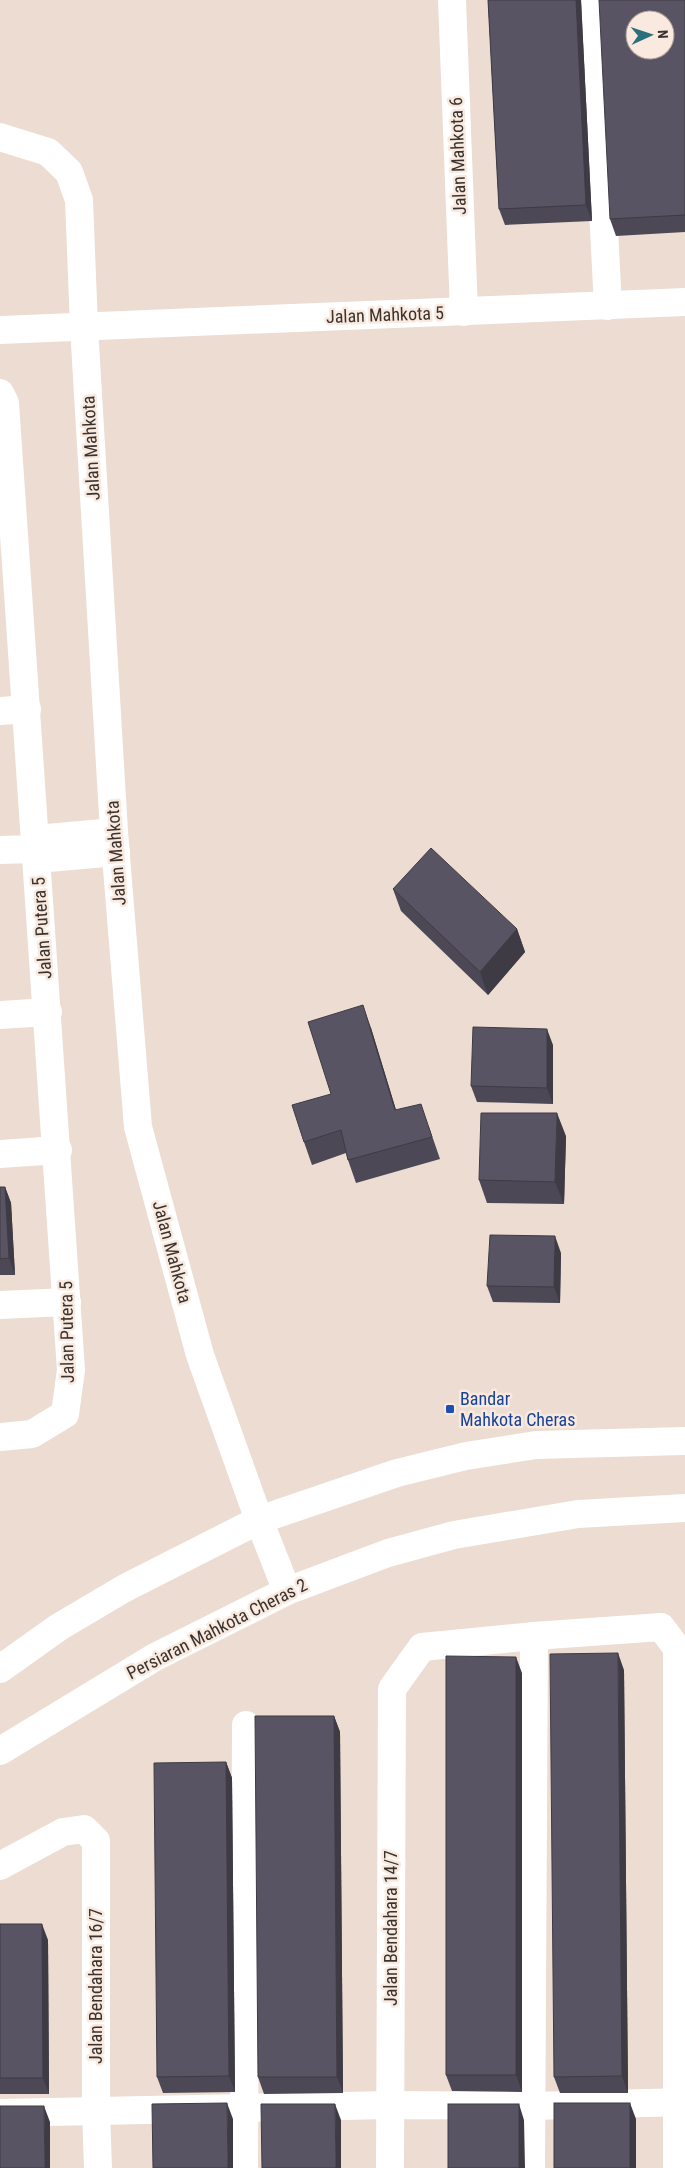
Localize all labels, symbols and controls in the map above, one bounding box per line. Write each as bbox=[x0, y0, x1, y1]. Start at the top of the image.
north arrow bbox=[625, 10, 675, 60]
text: N bbox=[655, 30, 671, 39]
street label: Jalan Mahkota 6 bbox=[445, 97, 470, 215]
street label: Jalan Mahkota 5 bbox=[326, 302, 444, 327]
street label: Jalan Mahkota bbox=[77, 395, 104, 501]
street label: Jalan Mahkota bbox=[101, 800, 130, 906]
street label: Jalan Putera 5 bbox=[27, 876, 56, 980]
street label: Jalan Mahkota bbox=[149, 1198, 196, 1305]
street label: Jalan Putera 5 bbox=[55, 1281, 78, 1383]
place label: Bandar Mahkota Cheras bbox=[460, 1388, 575, 1430]
marker: Bandar Mahkota Cheras bbox=[444, 1403, 456, 1415]
street label: Persiaran Mahkota Cheras 2 bbox=[123, 1574, 311, 1683]
street label: Jalan Bendahara 14/7 bbox=[380, 1850, 401, 2006]
street label: Jalan Bendahara 16/7 bbox=[85, 1908, 106, 2064]

